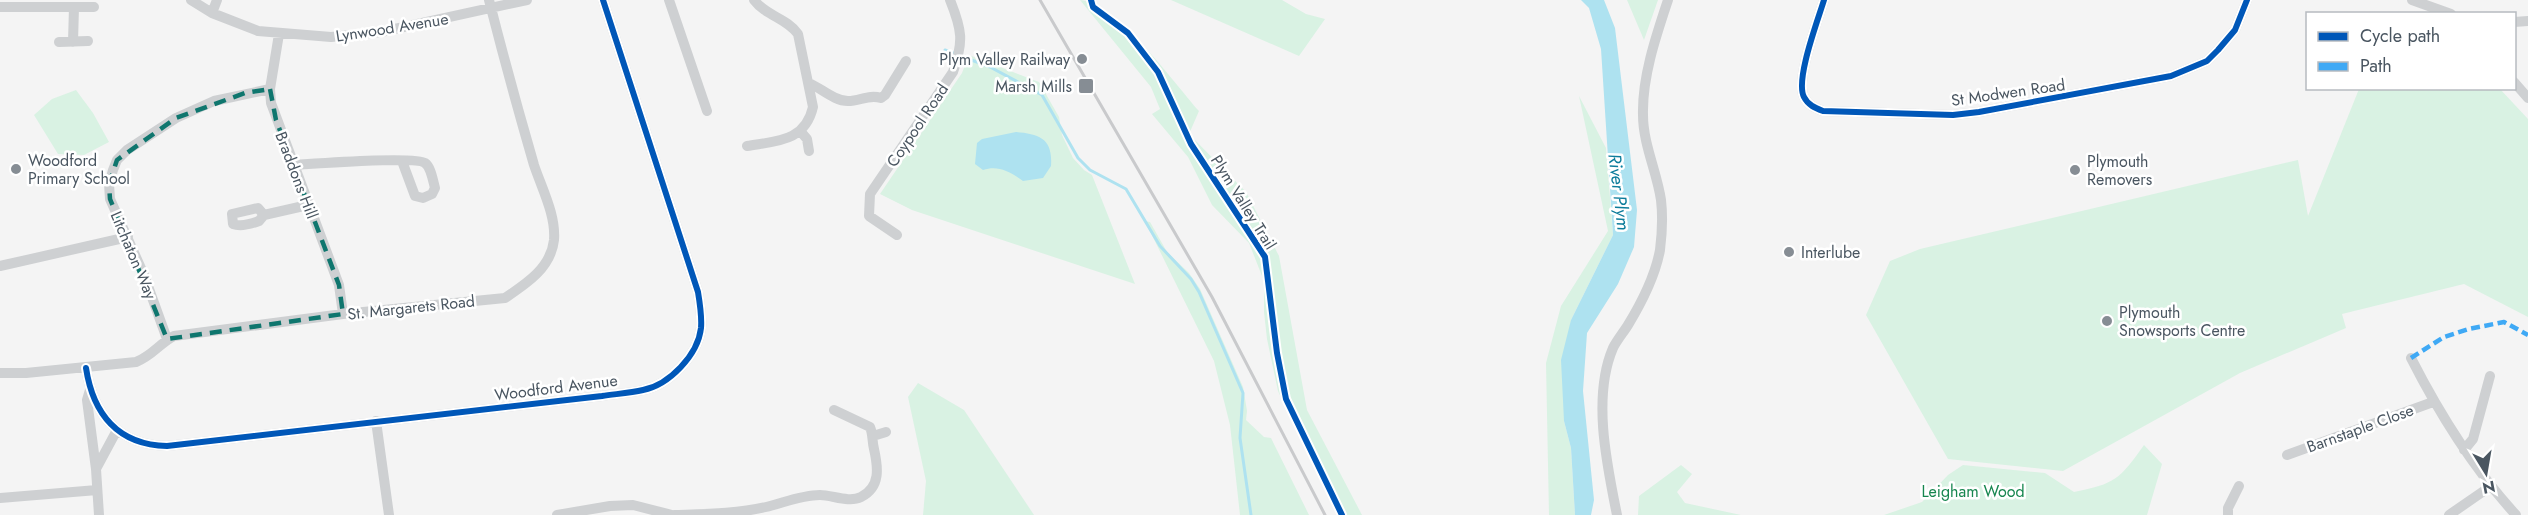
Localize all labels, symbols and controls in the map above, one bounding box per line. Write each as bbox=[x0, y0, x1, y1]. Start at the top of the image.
street label: Lynwood Avenue bbox=[334, 7, 450, 48]
legend bbox=[2306, 12, 2516, 90]
text: Cycle path bbox=[2360, 23, 2440, 49]
place label: Plym Valley Railway bbox=[939, 48, 1071, 71]
marker: Plym Valley Railway bbox=[1075, 52, 1089, 66]
text: Path bbox=[2360, 53, 2392, 79]
street label: St Modwen Road bbox=[1950, 73, 2067, 112]
place label: Marsh Mills bbox=[995, 75, 1072, 98]
marker: Marsh Mills bbox=[1077, 77, 1095, 95]
street label: Coypool Road bbox=[881, 79, 954, 172]
street label: Braddons Hill bbox=[269, 128, 324, 222]
place label: Woodford Primary School bbox=[28, 149, 130, 190]
street label: Plym Valley Trail bbox=[1205, 150, 1282, 254]
place label: Plymouth Removers bbox=[2087, 150, 2152, 191]
water label: River Plym bbox=[1601, 152, 1637, 232]
marker: Woodford Primary School bbox=[9, 162, 23, 176]
marker: Plymouth Removers bbox=[2068, 163, 2082, 177]
street label: Litchaton Way bbox=[105, 208, 163, 304]
place label: Interlube bbox=[1801, 241, 1860, 264]
marker: Interlube bbox=[1782, 245, 1796, 259]
street label: St. Margarets Road bbox=[346, 289, 476, 326]
place label: Plymouth Snowsports Centre bbox=[2119, 301, 2245, 342]
marker: Plymouth Snowsports Centre bbox=[2100, 314, 2114, 328]
street label: Woodford Avenue bbox=[493, 369, 619, 406]
street label: Barnstaple Close bbox=[2303, 398, 2417, 458]
north arrow bbox=[2456, 443, 2516, 503]
text: N bbox=[2480, 475, 2497, 500]
park label: Leigham Wood bbox=[1921, 480, 2025, 503]

